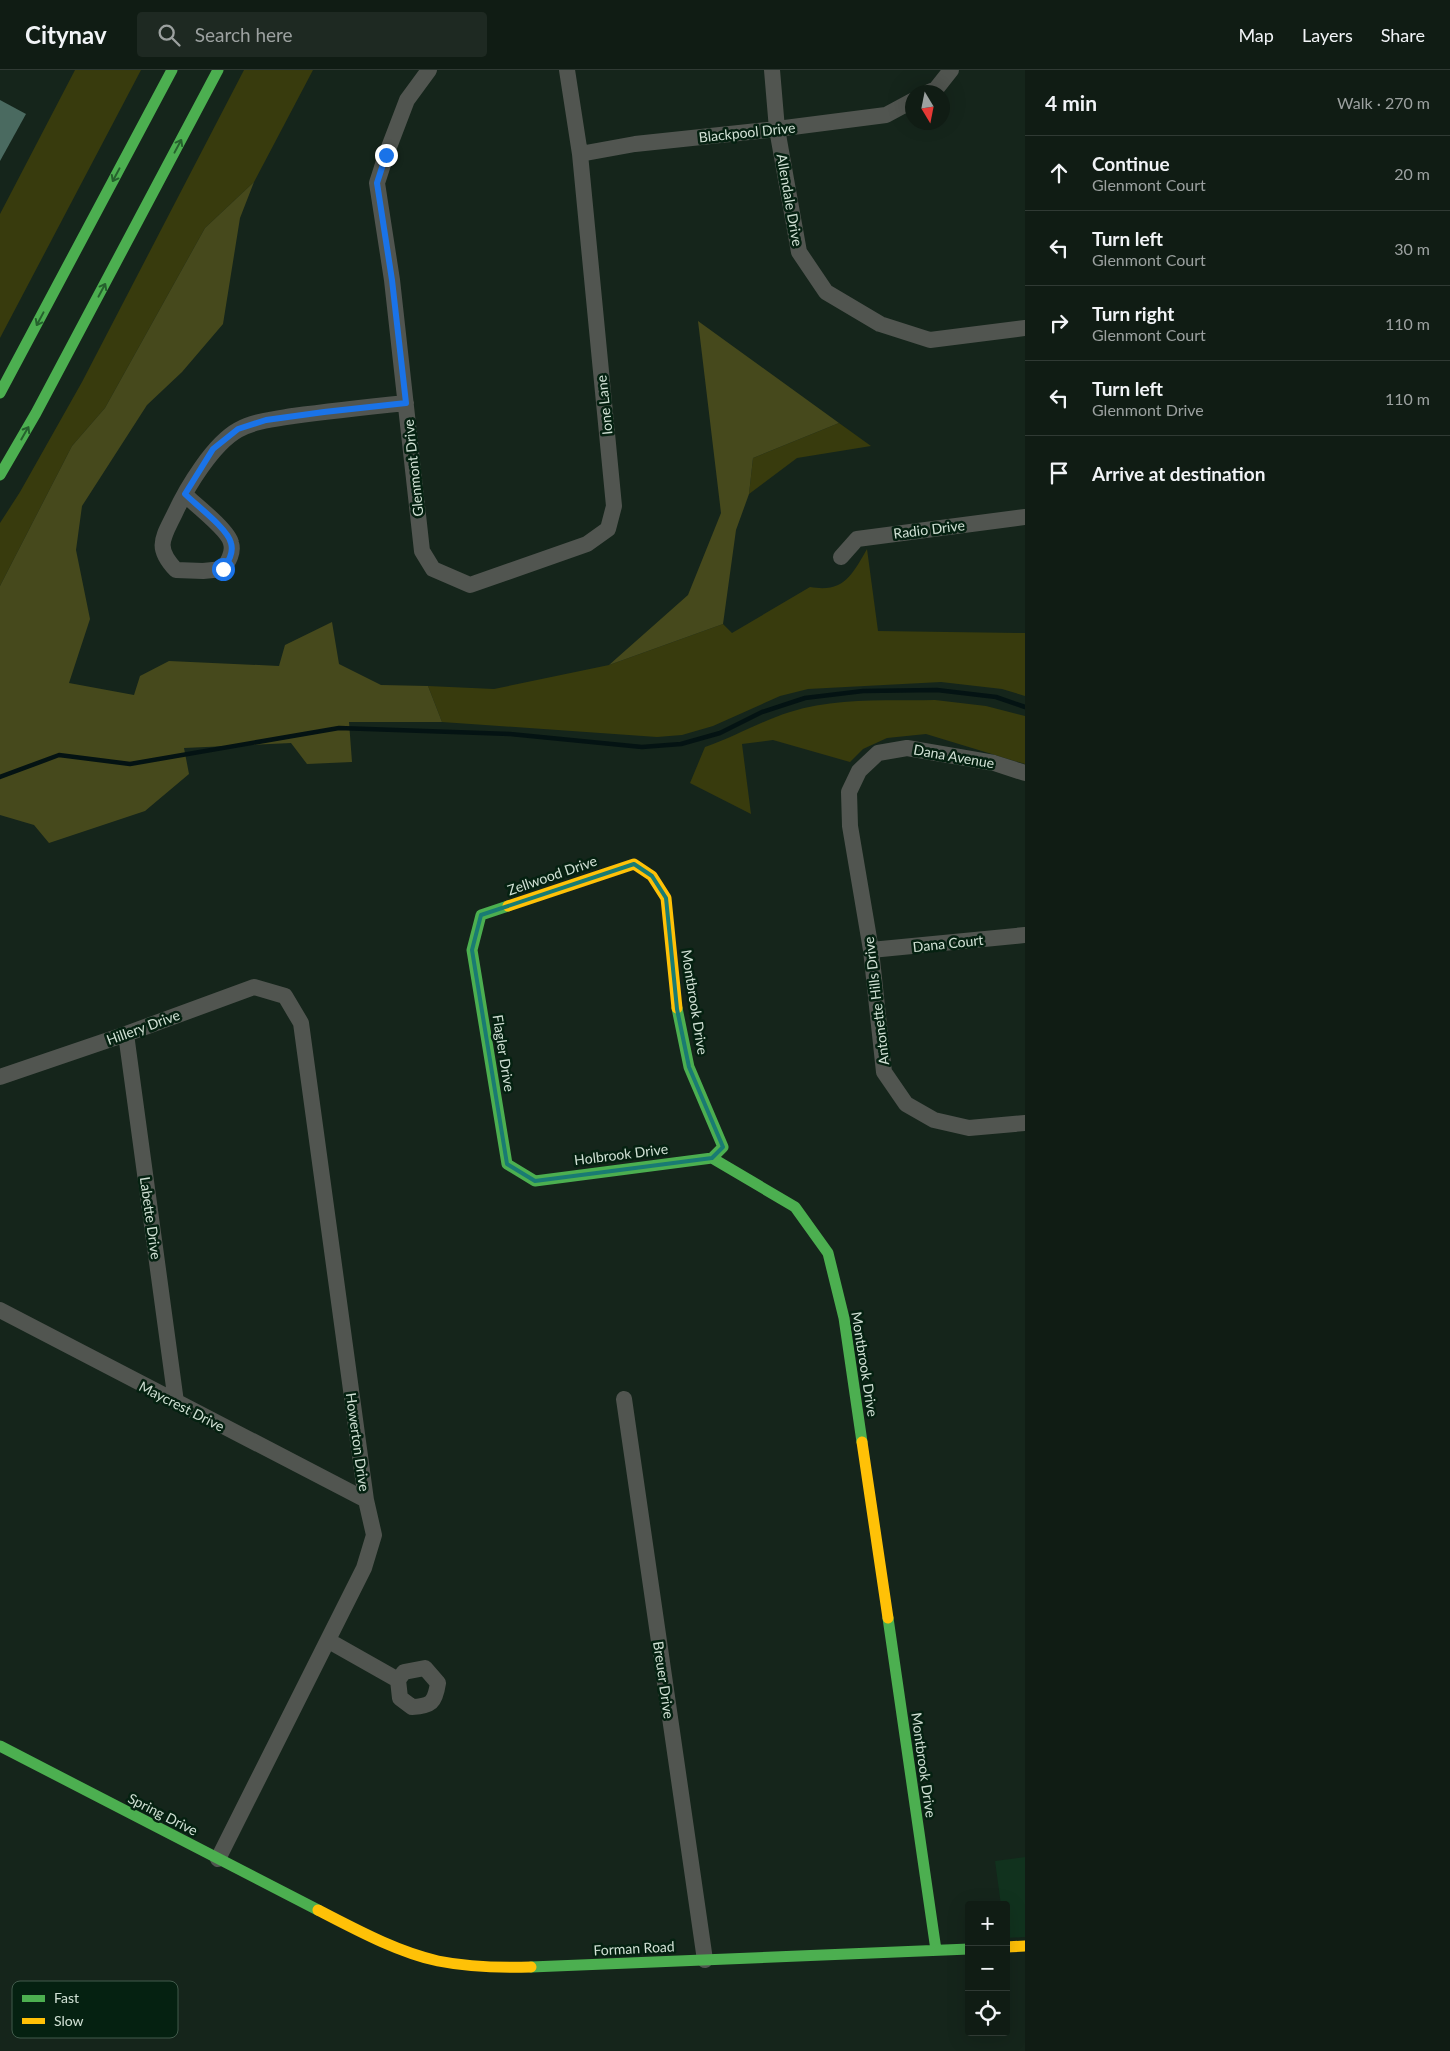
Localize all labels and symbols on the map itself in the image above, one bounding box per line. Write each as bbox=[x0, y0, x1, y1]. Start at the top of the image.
north arrow bbox=[905, 85, 950, 130]
street label: Blackpool Drive bbox=[698, 118, 796, 146]
one-way arrow bbox=[174, 139, 183, 154]
route end bbox=[375, 144, 398, 167]
street label: Allendale Drive bbox=[773, 152, 807, 248]
one-way arrow bbox=[111, 167, 120, 182]
one-way arrow bbox=[98, 283, 107, 298]
one-way arrow bbox=[35, 311, 45, 326]
street label: Ione Lane bbox=[592, 374, 616, 436]
street label: Glenmont Drive bbox=[399, 418, 427, 518]
one-way arrow bbox=[20, 426, 30, 440]
street label: Radio Drive bbox=[892, 516, 966, 542]
route start bbox=[212, 558, 235, 581]
street label: Dana Avenue bbox=[912, 741, 996, 771]
street label: Zellwood Drive bbox=[505, 852, 599, 898]
street label: Dana Court bbox=[912, 931, 984, 955]
street label: Antonette Hills Drive bbox=[860, 936, 892, 1066]
street label: Montbrook Drive bbox=[678, 948, 712, 1056]
street label: Hillery Drive bbox=[104, 1006, 182, 1048]
street label: Flagler Drive bbox=[490, 1013, 518, 1093]
street label: Holbrook Drive bbox=[573, 1140, 669, 1168]
street label: Labette Drive bbox=[137, 1176, 165, 1260]
street label: Montbrook Drive bbox=[848, 1310, 882, 1418]
street label: Maycrest Drive bbox=[136, 1377, 228, 1435]
street label: Howerton Drive bbox=[343, 1392, 373, 1492]
street label: Breuer Drive bbox=[650, 1640, 678, 1720]
street label: Montbrook Drive bbox=[908, 1711, 940, 1819]
street label: Spring Drive bbox=[125, 1789, 201, 1839]
street label: Forman Road bbox=[593, 1937, 675, 1959]
legend bbox=[12, 1981, 178, 2038]
text: Fast bbox=[54, 1989, 79, 2006]
text: Slow bbox=[54, 2012, 84, 2029]

